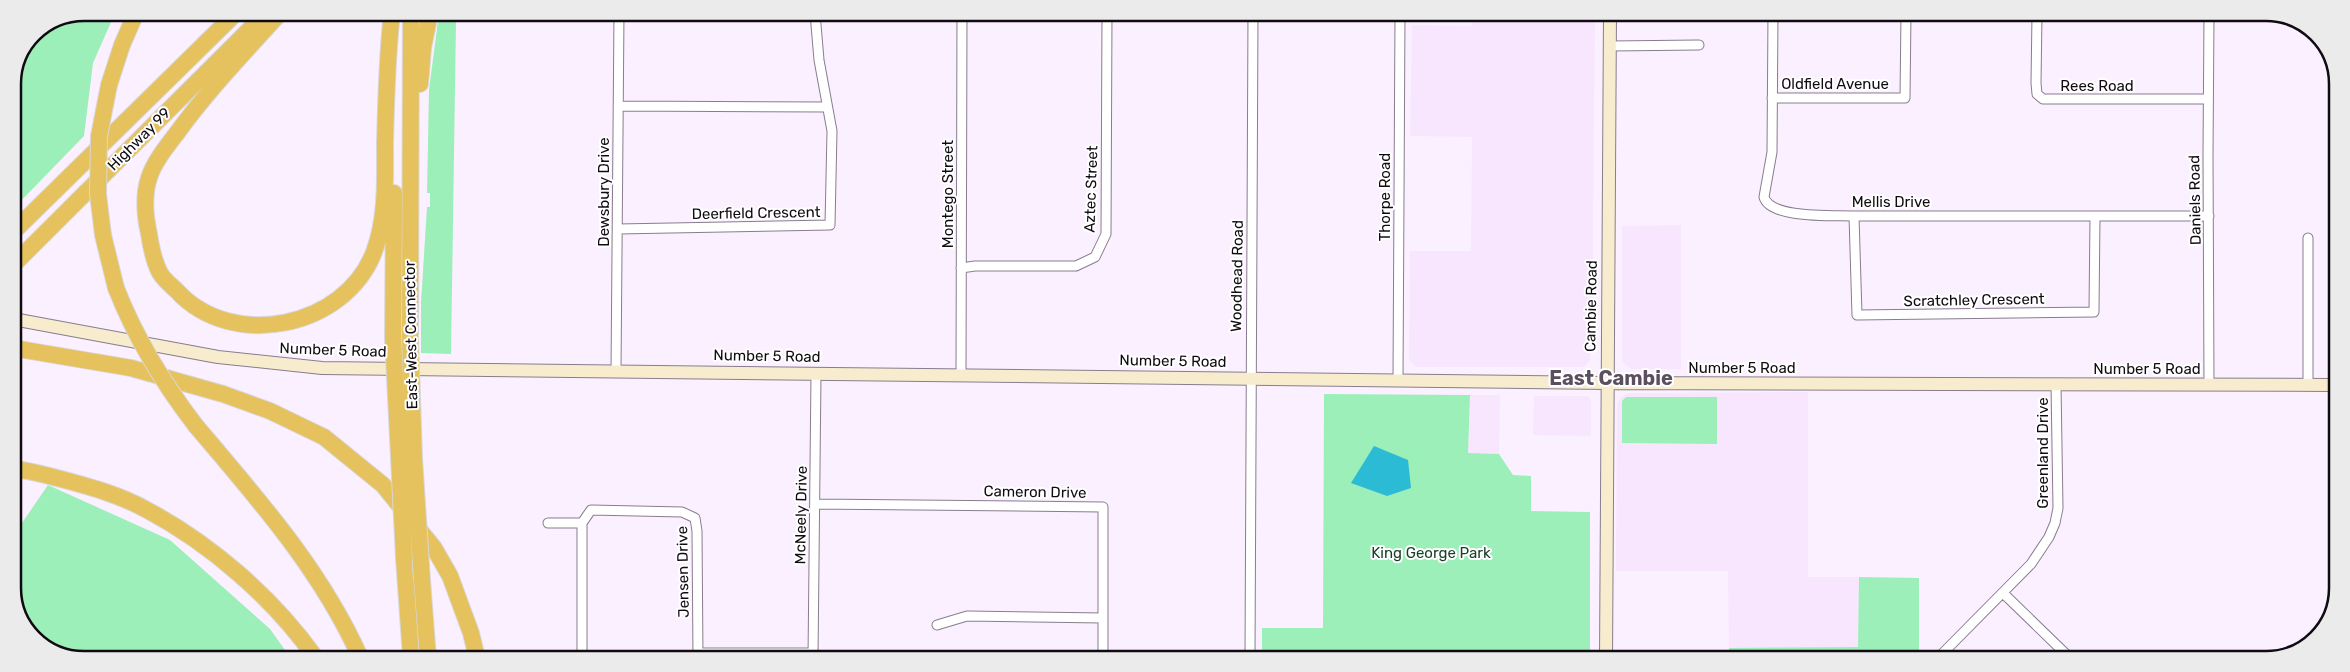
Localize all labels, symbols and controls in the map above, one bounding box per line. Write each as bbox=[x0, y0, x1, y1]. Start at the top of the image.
street label: Oldfield Avenue bbox=[1781, 75, 1889, 93]
street label: Rees Road bbox=[2060, 77, 2134, 95]
street label: Highway 99 bbox=[104, 104, 174, 174]
street label: Dewsbury Drive bbox=[595, 137, 613, 247]
street label: Montego Street bbox=[939, 140, 957, 248]
street label: Aztec Street bbox=[1080, 145, 1102, 233]
street label: Thorpe Road bbox=[1376, 153, 1394, 241]
street label: Daniels Road bbox=[2185, 155, 2205, 245]
street label: Mellis Drive bbox=[1852, 193, 1930, 211]
street label: Deerfield Crescent bbox=[691, 203, 821, 223]
street label: Woodhead Road bbox=[1227, 220, 1247, 332]
street label: East-West Connector bbox=[401, 260, 421, 409]
street label: Cambie Road bbox=[1581, 260, 1601, 352]
street label: Scratchley Crescent bbox=[1903, 290, 2045, 310]
street label: Number 5 Road bbox=[279, 339, 387, 361]
street label: Number 5 Road bbox=[713, 346, 821, 366]
street label: Number 5 Road bbox=[1119, 351, 1227, 371]
street label: Number 5 Road bbox=[1688, 359, 1796, 377]
street label: Number 5 Road bbox=[2093, 360, 2201, 378]
district label: East Cambie bbox=[1549, 366, 1673, 390]
street label: Greenland Drive bbox=[2034, 397, 2052, 509]
street label: McNeely Drive bbox=[791, 465, 811, 565]
street label: Cameron Drive bbox=[983, 482, 1087, 502]
street label: Jensen Drive bbox=[673, 526, 693, 618]
park label: King George Park bbox=[1371, 544, 1491, 562]

